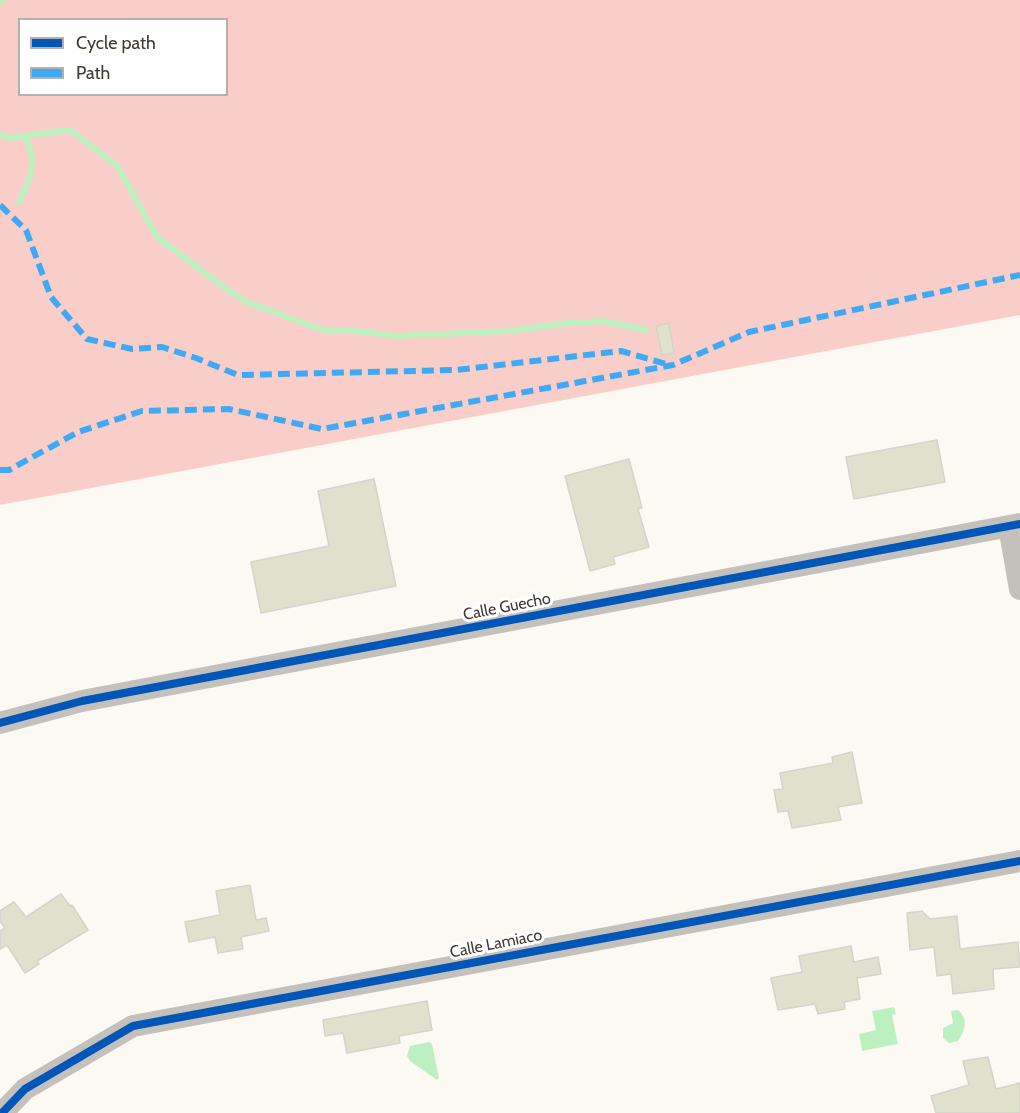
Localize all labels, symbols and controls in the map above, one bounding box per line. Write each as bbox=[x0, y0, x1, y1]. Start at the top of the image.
legend bbox=[18, 18, 228, 96]
text: Cycle path bbox=[76, 32, 156, 54]
text: Path bbox=[76, 62, 110, 84]
street label: Calle Guecho bbox=[462, 589, 552, 625]
street label: Calle Lamiaco bbox=[448, 926, 544, 962]

